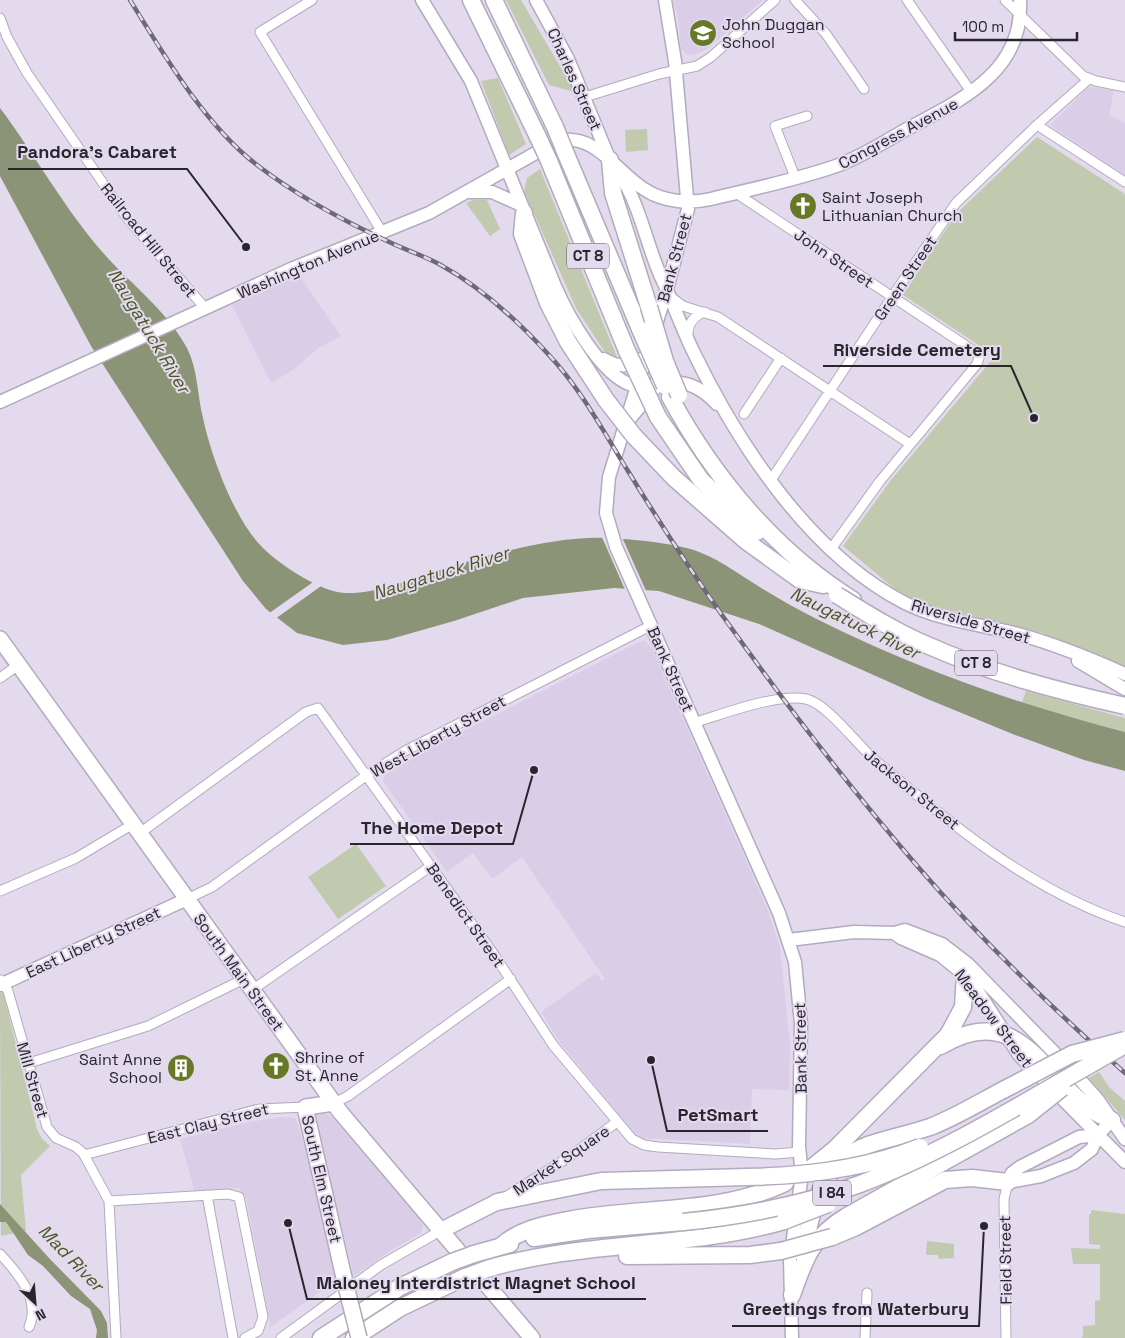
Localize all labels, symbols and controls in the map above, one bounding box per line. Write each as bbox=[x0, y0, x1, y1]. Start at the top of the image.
scale bar bbox=[955, 10, 1078, 42]
place label: John Duggan School bbox=[722, 14, 825, 53]
text: 100 m bbox=[962, 17, 1004, 36]
school or university icon: John Duggan School bbox=[688, 18, 718, 48]
street label: Charles Street bbox=[543, 25, 607, 134]
street label: Congress Avenue bbox=[835, 93, 962, 174]
callout: Pandora's Cabaret bbox=[8, 136, 187, 169]
text: Pandora's Cabaret bbox=[17, 140, 177, 163]
street label: Railroad Hill Street bbox=[96, 179, 201, 302]
place label: Saint Joseph Lithuanian Church bbox=[822, 187, 962, 226]
church icon: Saint Joseph Lithuanian Church bbox=[788, 191, 818, 221]
street label: Bank Street bbox=[653, 211, 696, 305]
street label: John Street bbox=[790, 224, 878, 293]
street label: Washington Avenue bbox=[234, 225, 382, 304]
street label: Green Street bbox=[869, 232, 942, 325]
road number: CT 8 bbox=[567, 244, 609, 268]
water label: Naugatuck River bbox=[103, 264, 197, 399]
callout: Riverside Cemetery bbox=[823, 333, 1011, 366]
text: Riverside Cemetery bbox=[833, 338, 1001, 361]
water label: Naugatuck River bbox=[370, 540, 514, 604]
water label: Naugatuck River bbox=[787, 581, 926, 665]
street label: Riverside Street bbox=[909, 594, 1033, 648]
street label: Bank Street bbox=[642, 623, 699, 715]
road number: CT 8 bbox=[955, 650, 997, 676]
street label: West Liberty Street bbox=[367, 691, 510, 782]
street label: Jackson Street bbox=[860, 744, 964, 834]
callout: The Home Depot bbox=[350, 811, 513, 844]
text: The Home Depot bbox=[361, 816, 503, 839]
street label: Benedict Street bbox=[422, 859, 510, 972]
street label: East Liberty Street bbox=[22, 902, 164, 983]
street label: South Main Street bbox=[189, 909, 288, 1035]
street label: Meadow Street bbox=[950, 965, 1038, 1072]
street label: Bank Street bbox=[789, 1002, 812, 1094]
street label: Mill Street bbox=[12, 1039, 53, 1121]
place label: Shrine of St. Anne bbox=[295, 1047, 365, 1086]
place label: Saint Anne School bbox=[79, 1049, 162, 1088]
church icon: Shrine of St. Anne bbox=[261, 1051, 291, 1081]
building icon: Saint Anne School bbox=[166, 1053, 196, 1083]
street label: East Clay Street bbox=[145, 1098, 271, 1149]
callout: PetSmart bbox=[667, 1098, 768, 1131]
text: PetSmart bbox=[678, 1103, 758, 1126]
street label: South Elm Street bbox=[297, 1113, 346, 1245]
street label: Market Square bbox=[509, 1120, 614, 1200]
road number: I 84 bbox=[813, 1180, 851, 1206]
street label: Field Street bbox=[994, 1215, 1017, 1305]
water label: Mad River bbox=[34, 1219, 110, 1298]
callout: Maloney Interdistrict Magnet School bbox=[307, 1266, 646, 1299]
text: Maloney Interdistrict Magnet School bbox=[316, 1271, 636, 1294]
north arrow bbox=[10, 1278, 60, 1328]
callout: Greetings from Waterbury bbox=[732, 1293, 979, 1326]
text: Greetings from Waterbury bbox=[743, 1297, 969, 1320]
text: N bbox=[33, 1305, 49, 1325]

